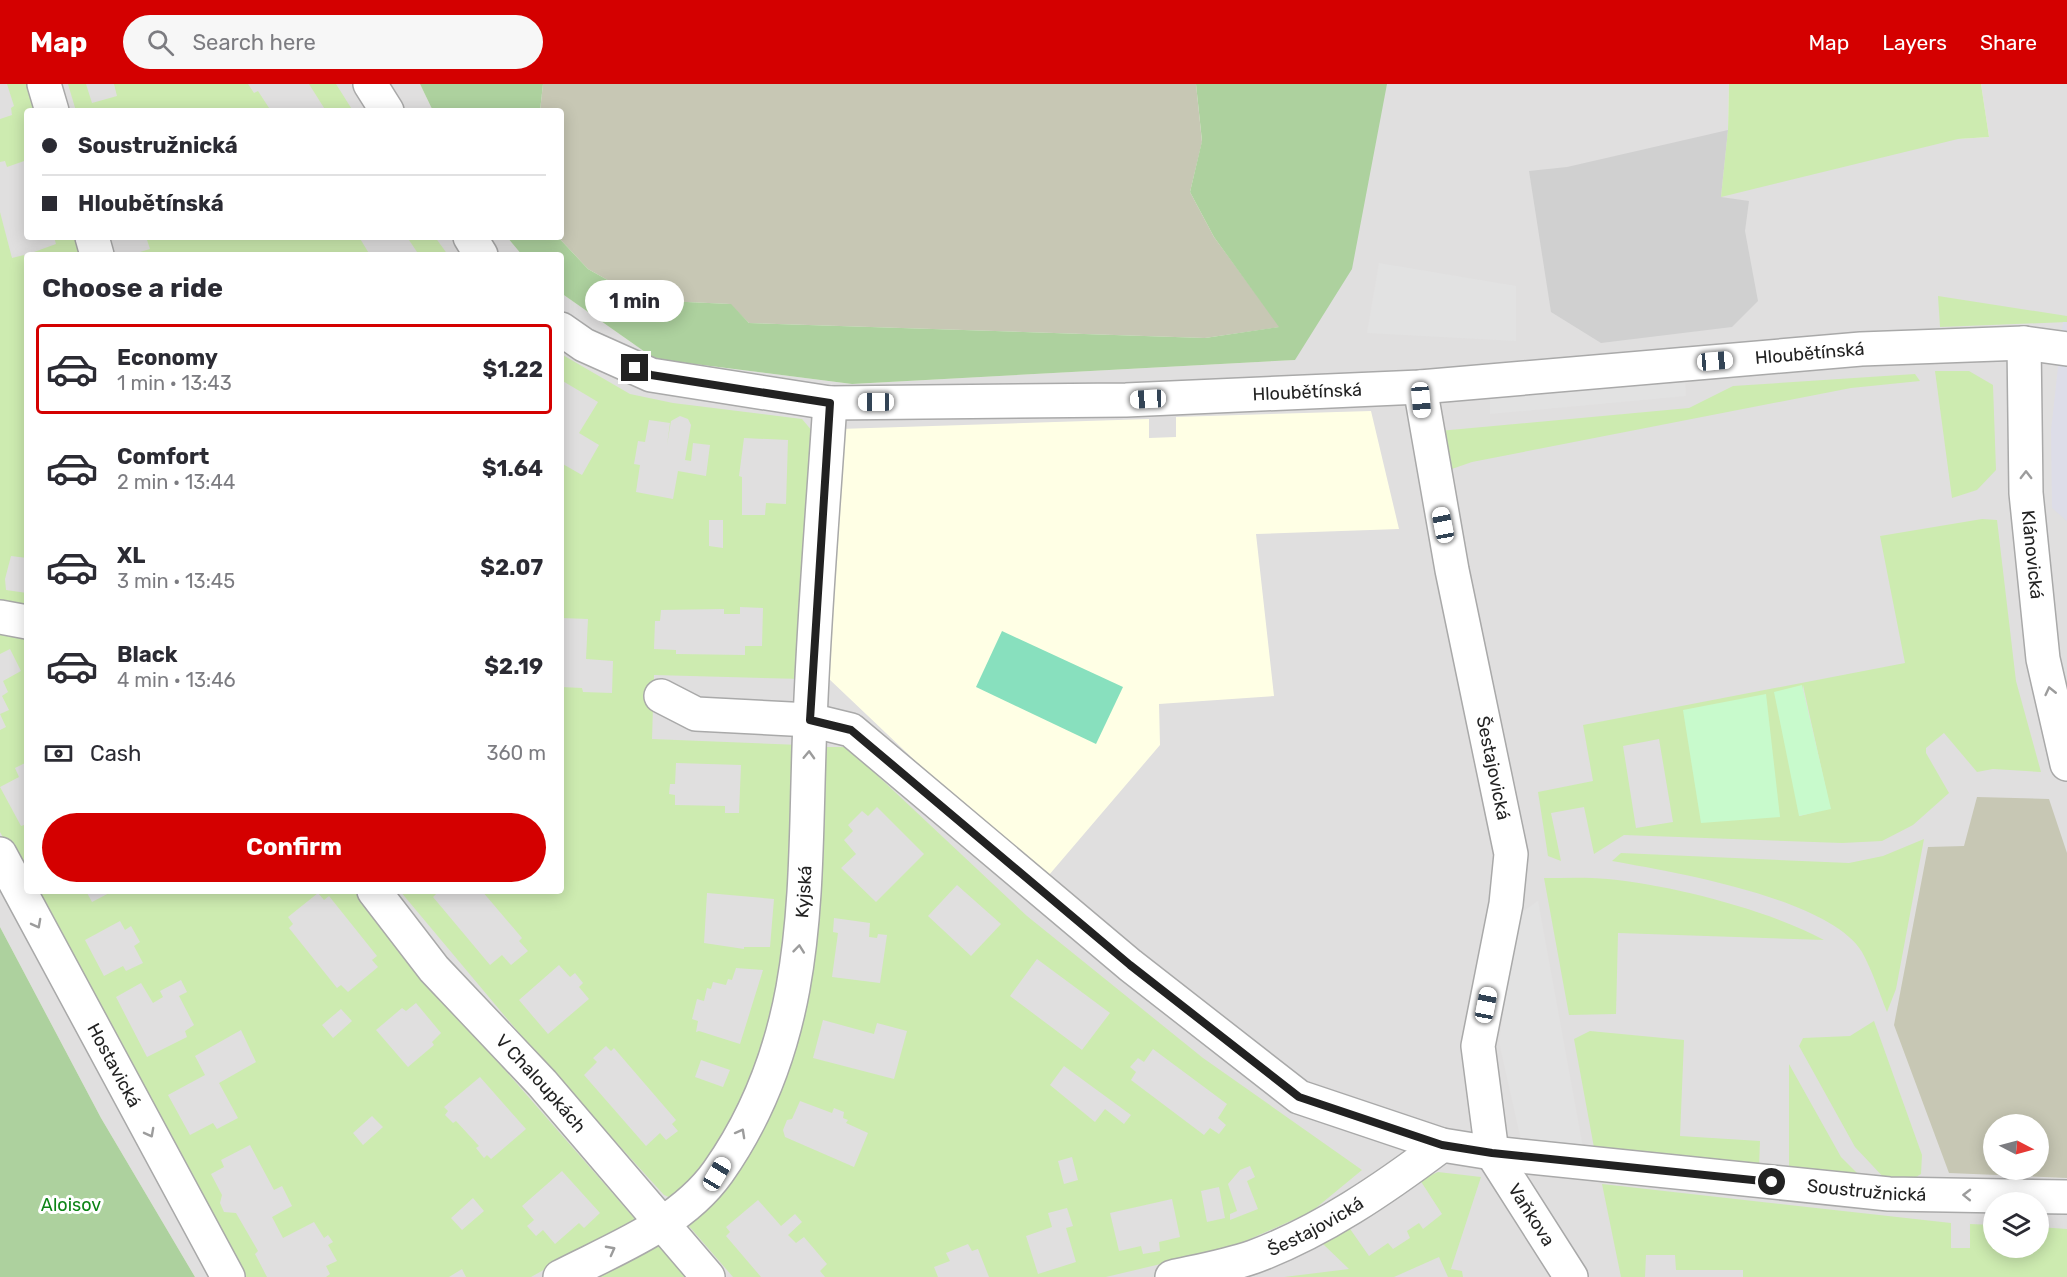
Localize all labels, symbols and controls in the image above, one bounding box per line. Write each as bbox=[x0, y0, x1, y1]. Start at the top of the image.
search box bbox=[123, 15, 543, 69]
text: Map bbox=[30, 26, 87, 59]
icon: search bbox=[144, 26, 177, 59]
text: Search here bbox=[192, 29, 316, 56]
text: Map bbox=[1808, 30, 1849, 55]
text: Layers bbox=[1882, 30, 1947, 55]
text: Share bbox=[1980, 30, 2037, 55]
text: Soustružnická bbox=[78, 132, 238, 159]
text: Hloubětínská bbox=[78, 190, 224, 217]
text: Choose a ride bbox=[42, 272, 223, 304]
callout: 1 min bbox=[586, 281, 684, 323]
text: 1 min bbox=[609, 289, 660, 313]
street label: Hloubětínská bbox=[1754, 338, 1865, 369]
icon: car bbox=[45, 342, 99, 396]
text: Economy bbox=[117, 344, 218, 371]
car bbox=[1696, 350, 1734, 372]
route end bbox=[621, 354, 648, 381]
text: $1.22 bbox=[483, 356, 543, 383]
text: 1 min · 13:43 bbox=[117, 371, 232, 395]
street label: Hloubětínská bbox=[1252, 379, 1363, 405]
car bbox=[1410, 381, 1432, 419]
car bbox=[1130, 389, 1166, 409]
car bbox=[858, 393, 894, 411]
icon: car bbox=[45, 441, 99, 495]
text: Comfort bbox=[117, 443, 209, 470]
text: $1.64 bbox=[482, 455, 543, 482]
text: 2 min · 13:44 bbox=[117, 470, 235, 494]
one-way arrow bbox=[2019, 471, 2032, 480]
car bbox=[1431, 506, 1455, 544]
street label: Klánovická bbox=[2017, 509, 2048, 600]
icon: car bbox=[45, 540, 99, 594]
text: XL bbox=[117, 542, 145, 569]
text: $2.07 bbox=[480, 554, 543, 581]
text: 3 min · 13:45 bbox=[117, 569, 235, 593]
icon: car bbox=[45, 639, 99, 693]
text: Black bbox=[117, 641, 178, 668]
text: $2.19 bbox=[484, 653, 543, 680]
text: 4 min · 13:46 bbox=[117, 668, 236, 692]
one-way arrow bbox=[2045, 686, 2058, 696]
street label: Šestajovická bbox=[1472, 714, 1515, 822]
icon: cash bbox=[42, 737, 75, 770]
text: Cash bbox=[90, 740, 141, 767]
text: 360 m bbox=[487, 741, 546, 765]
one-way arrow bbox=[802, 750, 815, 759]
button: Confirm bbox=[42, 813, 546, 882]
street label: Kyjská bbox=[791, 865, 816, 919]
one-way arrow bbox=[30, 918, 41, 928]
one-way arrow bbox=[792, 945, 805, 954]
car bbox=[1474, 986, 1498, 1024]
street label: Hostavická bbox=[82, 1019, 146, 1111]
street label: V Chaloupkách bbox=[491, 1030, 591, 1137]
north arrow bbox=[1983, 1114, 2049, 1180]
map controls bbox=[1983, 1114, 2049, 1258]
one-way arrow bbox=[143, 1127, 154, 1137]
one-way arrow bbox=[734, 1129, 745, 1140]
car bbox=[700, 1154, 734, 1194]
route start bbox=[1758, 1168, 1785, 1195]
street label: Soustružnická bbox=[1806, 1175, 1927, 1206]
street label: Vaňkova bbox=[1503, 1179, 1559, 1250]
one-way arrow bbox=[1962, 1189, 1971, 1201]
street label: Šestajovická bbox=[1264, 1192, 1368, 1261]
button: layers bbox=[1983, 1192, 2049, 1258]
park label: Aloisov bbox=[41, 1194, 101, 1216]
one-way arrow bbox=[604, 1246, 615, 1257]

